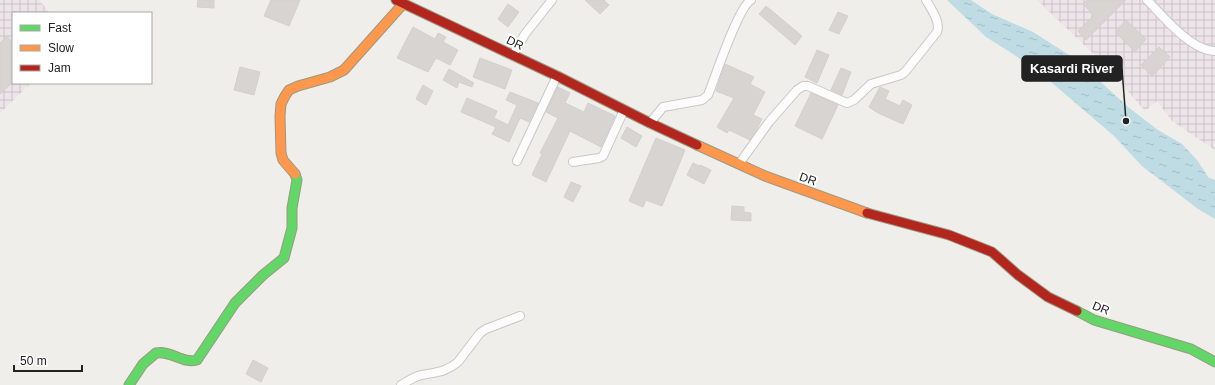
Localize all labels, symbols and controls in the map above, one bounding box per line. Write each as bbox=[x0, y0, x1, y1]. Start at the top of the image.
legend bbox=[12, 12, 152, 84]
text: Fast bbox=[48, 21, 72, 35]
street label: DR bbox=[504, 33, 526, 53]
text: Slow bbox=[48, 41, 74, 55]
callout: Kasardi River bbox=[1022, 56, 1122, 81]
text: Jam bbox=[48, 61, 71, 75]
text: Kasardi River bbox=[1030, 61, 1114, 76]
street label: DR bbox=[798, 170, 819, 189]
street label: DR bbox=[1090, 298, 1112, 318]
scale bar bbox=[14, 347, 82, 373]
text: 50 m bbox=[20, 354, 47, 368]

